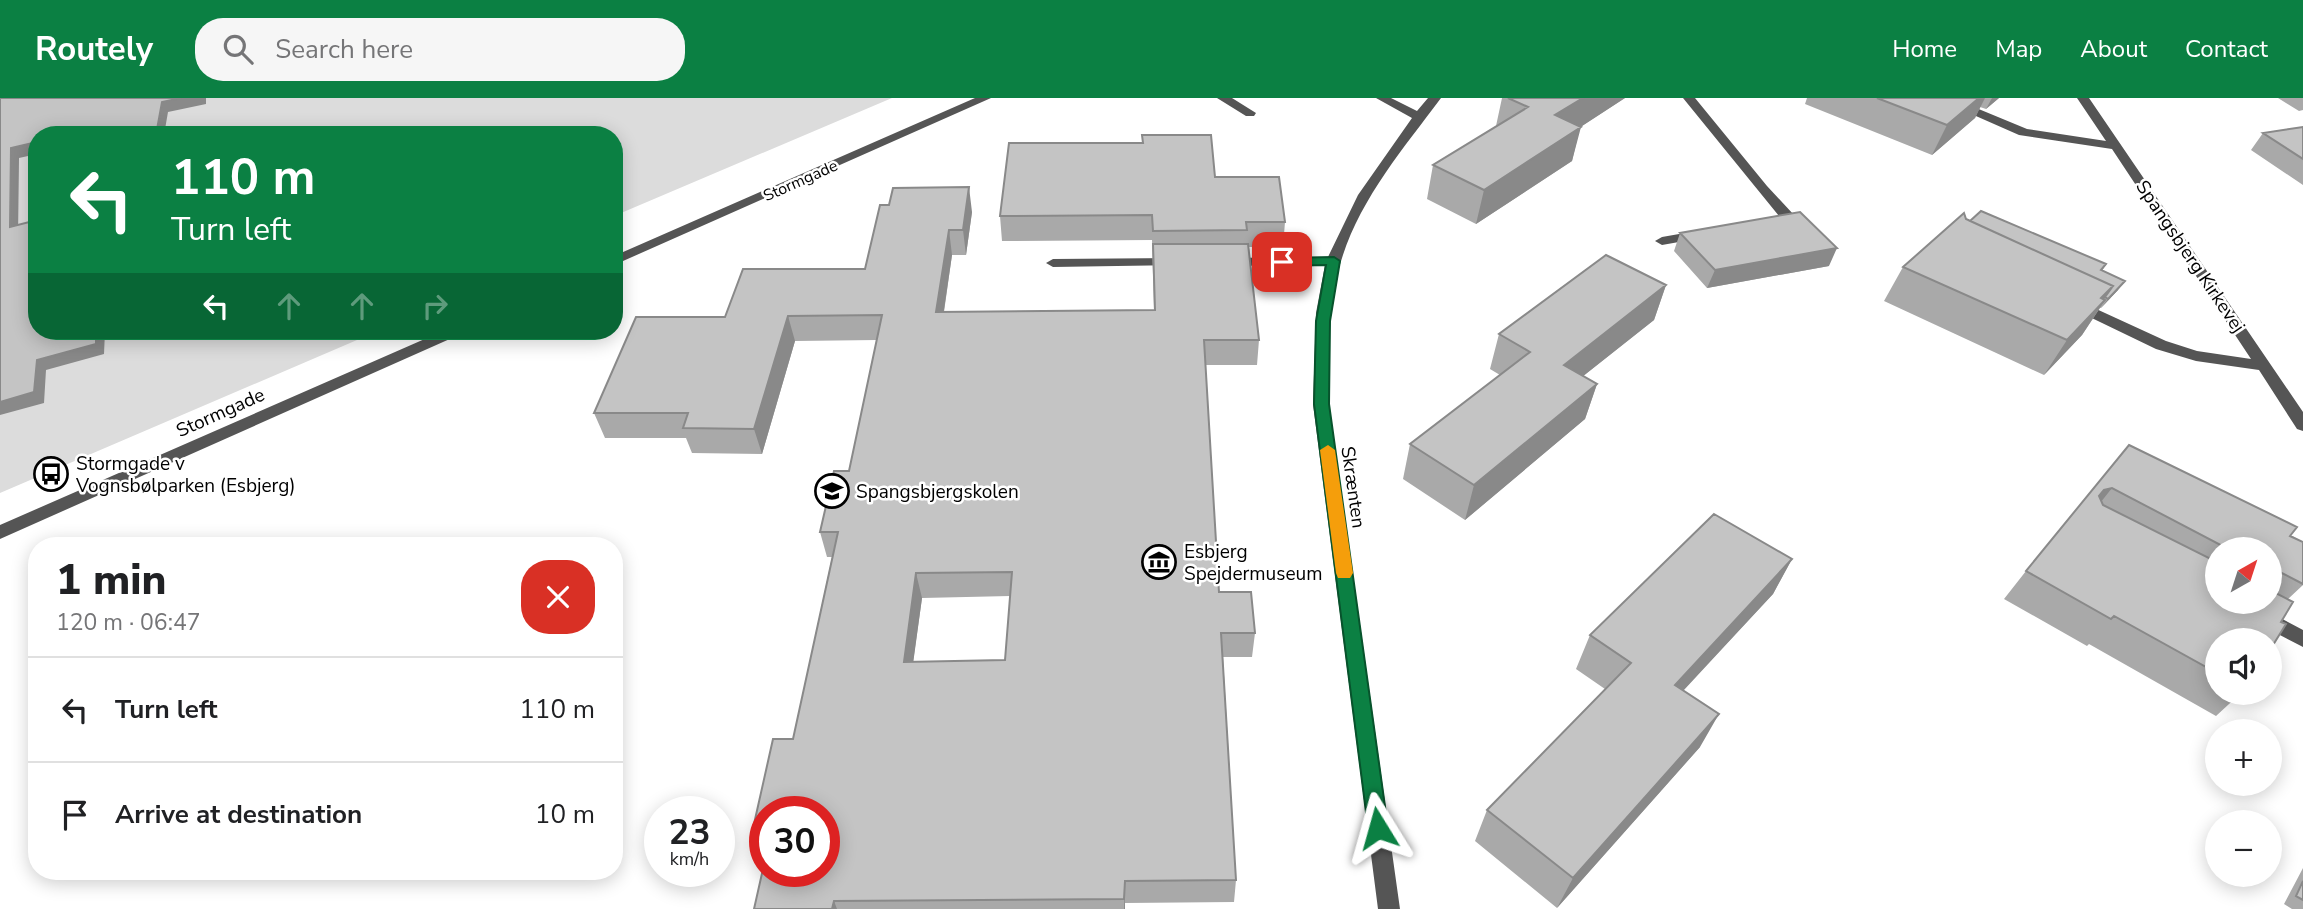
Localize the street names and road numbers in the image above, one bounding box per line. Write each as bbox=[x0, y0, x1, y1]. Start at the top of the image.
street label: Stormgade bbox=[760, 155, 841, 207]
street label: Spangsbjerg Kirkevej bbox=[2129, 175, 2251, 338]
street label: Stormgade bbox=[172, 382, 269, 444]
street label: Skrænten bbox=[1334, 444, 1372, 530]

